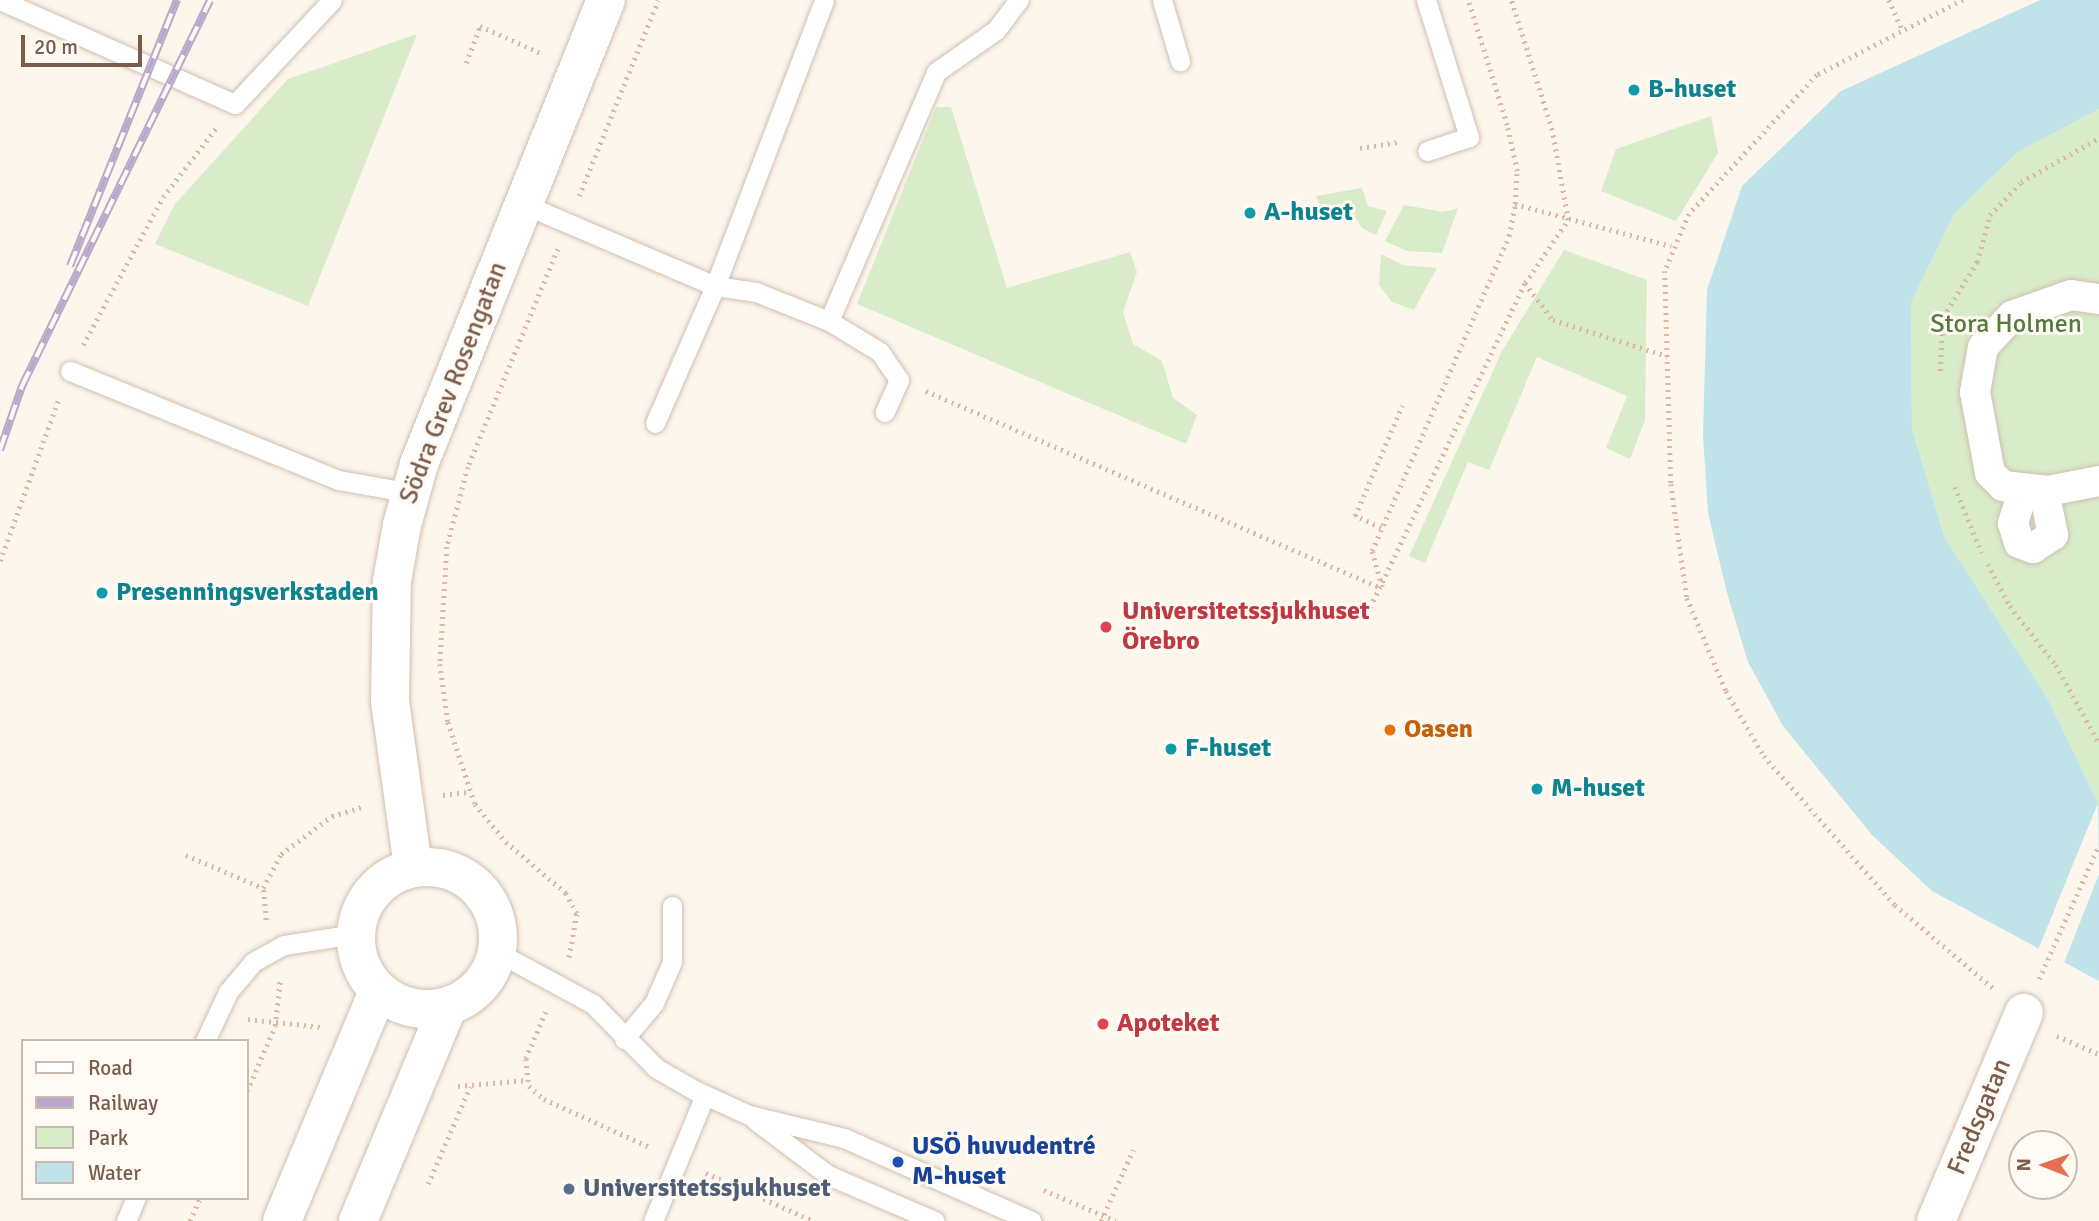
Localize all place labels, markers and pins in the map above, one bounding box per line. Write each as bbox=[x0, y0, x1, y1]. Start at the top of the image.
place label: B-huset bbox=[1648, 74, 1736, 106]
marker: B-huset bbox=[1626, 82, 1642, 98]
place label: A-huset bbox=[1264, 197, 1353, 229]
marker: A-huset bbox=[1242, 205, 1258, 221]
place label: Presenningsverkstaden bbox=[116, 577, 379, 609]
marker: Presenningsverkstaden bbox=[94, 585, 110, 601]
place label: Universitetssjukhuset Örebro bbox=[1122, 596, 1370, 658]
marker: Universitetssjukhuset Örebro bbox=[1096, 617, 1116, 637]
place label: Oasen bbox=[1404, 714, 1473, 746]
marker: Oasen bbox=[1382, 722, 1398, 738]
place label: F-huset bbox=[1185, 733, 1271, 765]
marker: F-huset bbox=[1163, 741, 1179, 757]
place label: M-huset bbox=[1551, 773, 1645, 805]
marker: M-huset bbox=[1529, 781, 1545, 797]
place label: Apoteket bbox=[1117, 1008, 1219, 1040]
marker: Apoteket bbox=[1095, 1016, 1111, 1032]
place label: USÖ huvudentré M-huset bbox=[912, 1131, 1096, 1192]
marker: USÖ huvudentré M-huset bbox=[890, 1154, 906, 1170]
place label: Universitetssjukhuset bbox=[583, 1173, 831, 1205]
marker: Universitetssjukhuset bbox=[561, 1181, 577, 1197]

